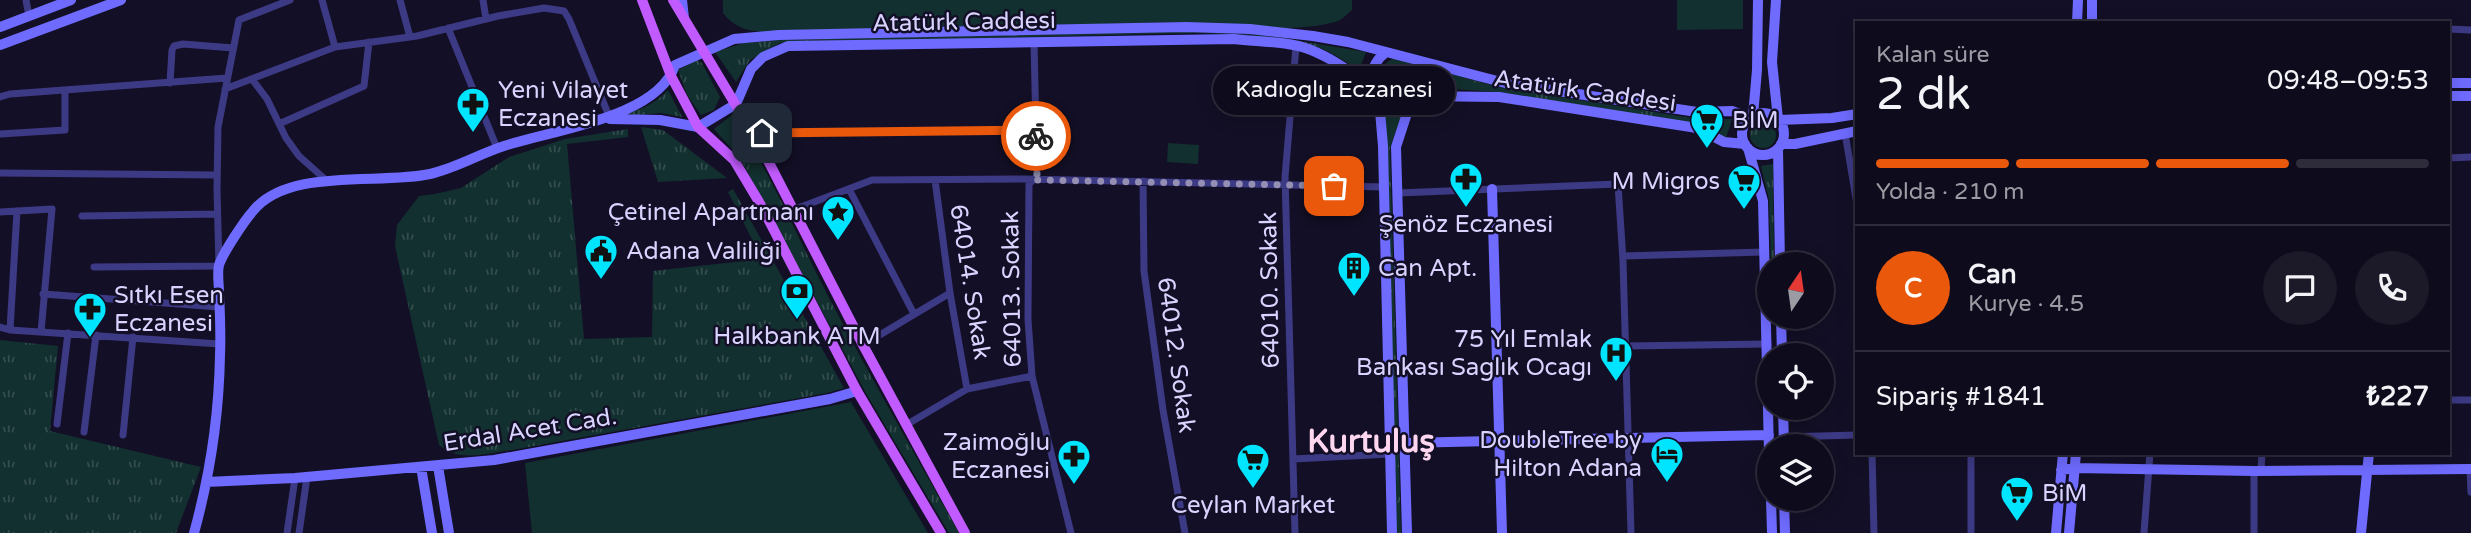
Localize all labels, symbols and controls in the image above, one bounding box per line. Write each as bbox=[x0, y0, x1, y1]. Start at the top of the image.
street label: Atatürk Caddesi bbox=[872, 6, 1056, 38]
text: Kalan süre bbox=[1876, 41, 1990, 69]
street label: Atatürk Caddesi bbox=[1492, 64, 1678, 118]
text: 09:48–09:53 bbox=[2267, 65, 2429, 96]
callout: Kadıoglu Eczanesi bbox=[1213, 67, 1455, 116]
text: 2 dk bbox=[1876, 67, 1971, 122]
place label: Yeni Vilayet Eczanesi bbox=[498, 76, 628, 133]
text: Kadıoglu Eczanesi bbox=[1235, 76, 1433, 104]
pharmacy icon: Yeni Vilayet Eczanesi bbox=[454, 85, 492, 134]
courier bbox=[1001, 101, 1071, 171]
supermarket icon: BİM bbox=[1688, 101, 1726, 150]
pin bbox=[732, 103, 792, 163]
place label: BİM bbox=[1732, 106, 1779, 135]
icon: home bbox=[743, 114, 781, 152]
icon: bike bbox=[1017, 117, 1055, 155]
pin bbox=[1304, 156, 1364, 216]
pharmacy icon: Şenöz Eczanesi bbox=[1447, 160, 1485, 209]
supermarket icon: M Migros bbox=[1725, 162, 1763, 211]
icon: bag bbox=[1315, 167, 1353, 205]
place label: M Migros bbox=[1612, 167, 1720, 196]
text: Yolda · 210 m bbox=[1876, 178, 2025, 206]
place icon: Çetinel Apartmanı bbox=[819, 193, 857, 242]
place label: Çetinel Apartmanı bbox=[608, 198, 814, 227]
street label: 64014. Sokak bbox=[943, 202, 997, 362]
street label: 64013. Sokak bbox=[996, 210, 1028, 368]
place label: Şenöz Eczanesi bbox=[1379, 210, 1553, 239]
street label: 64010. Sokak bbox=[1254, 211, 1286, 369]
public building icon: Adana Valiliği bbox=[582, 232, 620, 281]
place label: Adana Valiliği bbox=[626, 237, 780, 266]
building icon: Can Apt. bbox=[1335, 249, 1373, 298]
button: chat bbox=[2263, 251, 2337, 325]
button: phone bbox=[2355, 251, 2429, 325]
north arrow bbox=[1757, 252, 1834, 329]
map controls bbox=[1757, 252, 1834, 511]
place label: Can Apt. bbox=[1378, 254, 1477, 283]
text: Can bbox=[1968, 259, 2017, 290]
bank icon: Halkbank ATM bbox=[778, 272, 816, 321]
text: C bbox=[1904, 273, 1922, 304]
street label: 64012. Sokak bbox=[1151, 275, 1201, 435]
place label: Sıtkı Esen Eczanesi bbox=[114, 281, 224, 338]
pharmacy icon: Sıtkı Esen Eczanesi bbox=[71, 290, 109, 339]
text: Kurye · 4.5 bbox=[1968, 290, 2084, 318]
place label: Halkbank ATM bbox=[713, 322, 881, 351]
place label: 75 Yıl Emlak Bankası Saglık Ocagı bbox=[1356, 325, 1592, 382]
hospital icon: 75 Yıl Emlak Bankası Saglık Ocagı bbox=[1597, 334, 1635, 383]
button: locate bbox=[1757, 343, 1834, 420]
text: Sipariş #1841 bbox=[1876, 381, 2046, 412]
text: ₺227 bbox=[2366, 381, 2429, 412]
street label: Erdal Acet Cad. bbox=[441, 402, 619, 458]
district label: Kurtuluş bbox=[1307, 423, 1435, 461]
place label: DoubleTree by Hilton Adana bbox=[1479, 426, 1642, 483]
place label: Zaimoğlu Eczanesi bbox=[943, 428, 1050, 485]
button: layers bbox=[1757, 434, 1834, 511]
hotel icon: DoubleTree by Hilton Adana bbox=[1648, 435, 1686, 484]
pharmacy icon: Zaimoğlu Eczanesi bbox=[1055, 437, 1093, 486]
supermarket icon: Ceylan Market bbox=[1234, 441, 1272, 490]
supermarket icon: BiM bbox=[1998, 474, 2036, 523]
place label: BiM bbox=[2042, 479, 2087, 508]
place label: Ceylan Market bbox=[1171, 491, 1335, 520]

